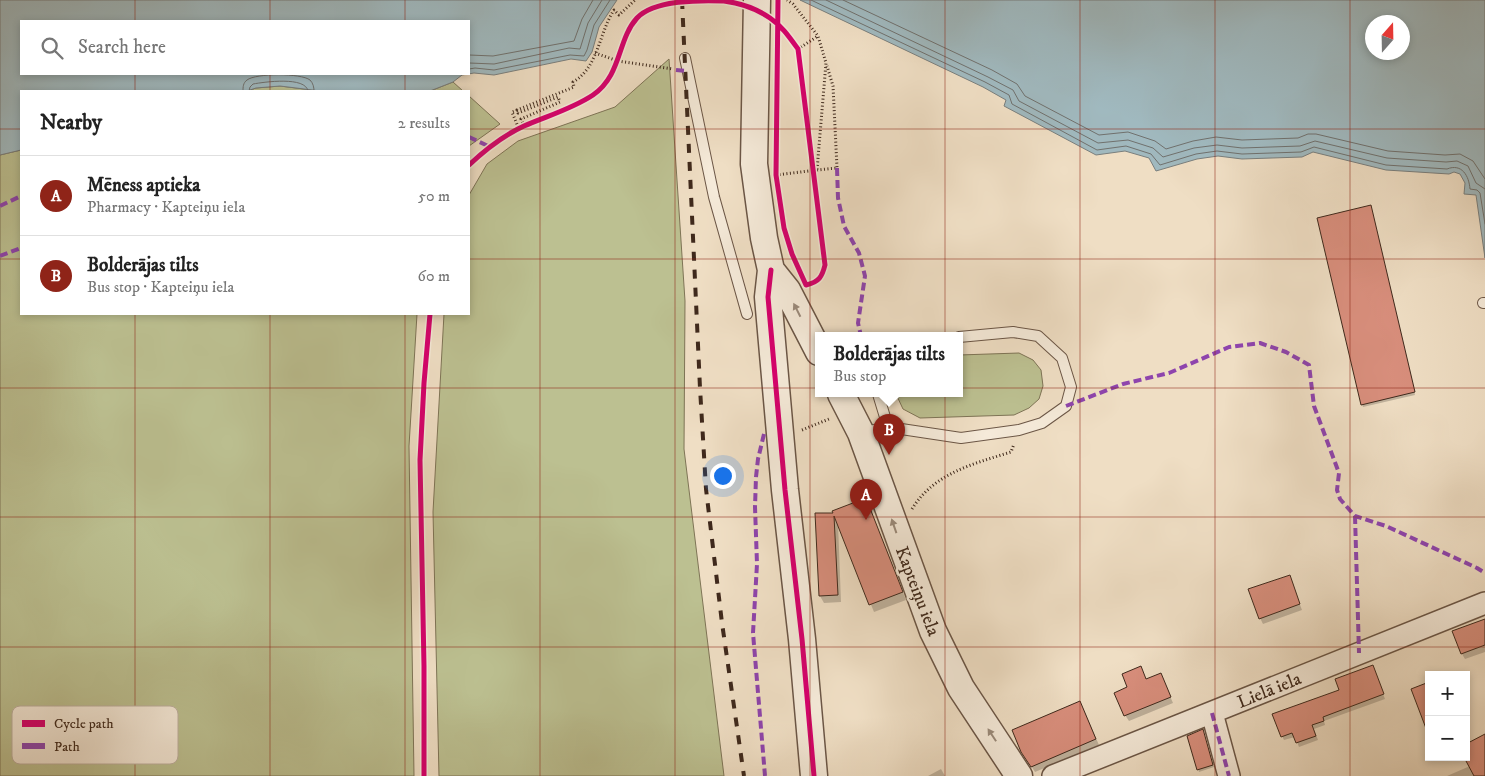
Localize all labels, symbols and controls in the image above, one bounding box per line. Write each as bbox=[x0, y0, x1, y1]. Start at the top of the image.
north arrow bbox=[1365, 15, 1410, 60]
search box bbox=[20, 20, 470, 75]
icon: search bbox=[38, 34, 66, 62]
text: Search here bbox=[78, 36, 166, 59]
text: Nearby bbox=[40, 110, 102, 136]
text: 2 results bbox=[398, 113, 450, 133]
text: Mēness aptieka bbox=[87, 174, 200, 197]
text: A bbox=[51, 186, 61, 206]
text: 50 m bbox=[418, 186, 450, 206]
text: Pharmacy · Kapteiņu iela bbox=[87, 197, 245, 217]
text: Bolderājas tilts bbox=[87, 254, 199, 277]
text: B bbox=[51, 266, 61, 286]
text: 60 m bbox=[418, 266, 450, 286]
text: Bus stop · Kapteiņu iela bbox=[87, 277, 234, 297]
one-way arrow bbox=[793, 303, 801, 317]
popup bbox=[815, 332, 963, 397]
text: Bolderājas tilts bbox=[833, 343, 945, 366]
text: Bus stop bbox=[833, 366, 886, 386]
pin: B bbox=[873, 414, 905, 455]
your location bbox=[710, 463, 736, 489]
pin: A bbox=[850, 479, 882, 520]
one-way arrow bbox=[890, 518, 898, 533]
street label: Kapteiņu iela bbox=[890, 543, 944, 640]
street label: Lielā iela bbox=[1234, 668, 1305, 714]
map controls bbox=[1425, 671, 1470, 761]
button: + bbox=[1425, 671, 1470, 716]
legend bbox=[12, 706, 178, 764]
text: Cycle path bbox=[54, 715, 114, 733]
button: − bbox=[1425, 716, 1470, 761]
one-way arrow bbox=[988, 729, 997, 742]
text: Path bbox=[54, 738, 81, 756]

